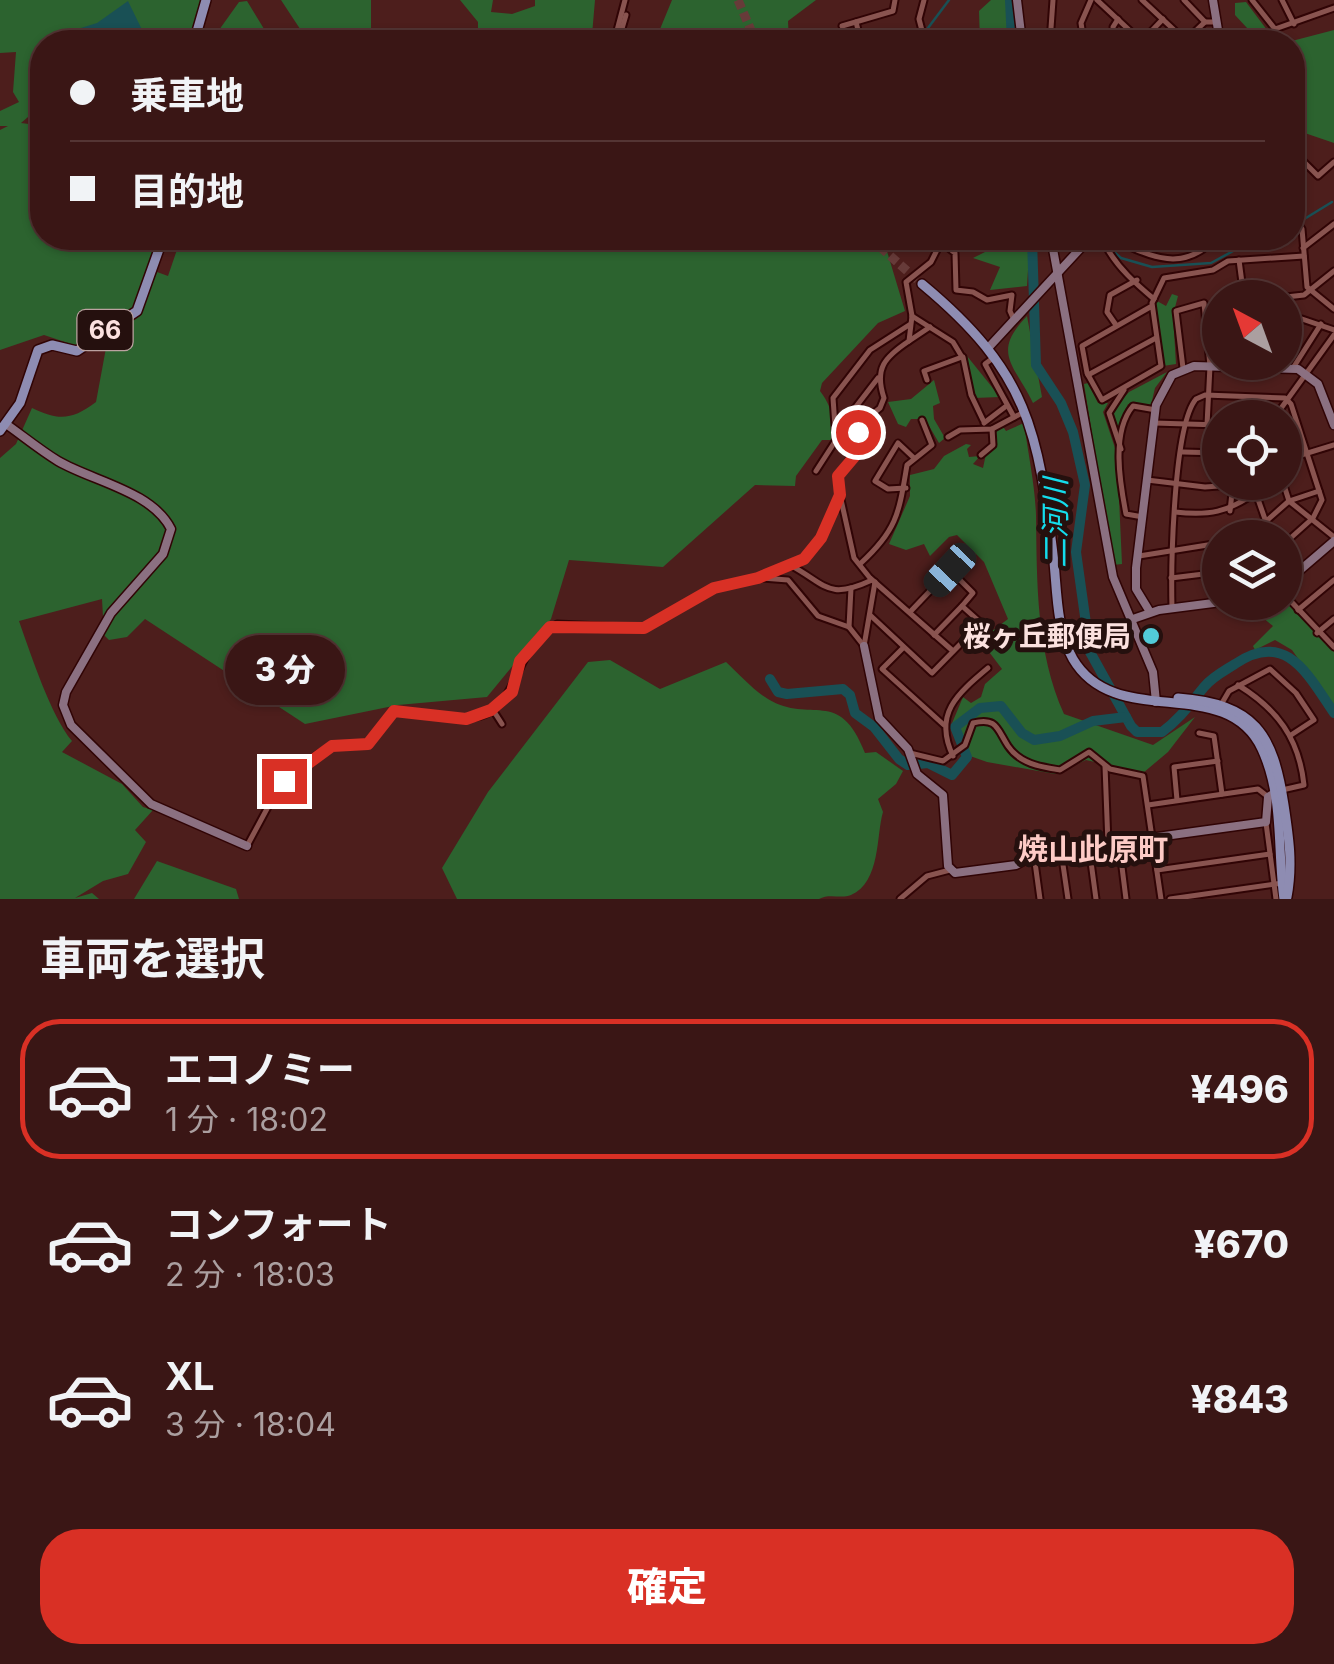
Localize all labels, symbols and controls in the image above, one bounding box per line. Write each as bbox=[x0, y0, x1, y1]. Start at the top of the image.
text: 乗車地 bbox=[130, 72, 244, 118]
text: 目的地 bbox=[130, 168, 244, 214]
north arrow bbox=[1202, 280, 1302, 380]
map controls bbox=[1202, 280, 1302, 620]
road number: 66 bbox=[78, 310, 132, 350]
button: locate bbox=[1202, 400, 1302, 500]
route start bbox=[836, 410, 881, 455]
water label: 二河川 bbox=[1037, 475, 1073, 568]
button: layers bbox=[1202, 520, 1302, 620]
car bbox=[919, 538, 981, 602]
place label: 桜ヶ丘郵便局 bbox=[963, 619, 1131, 653]
marker: 桜ヶ丘郵便局 bbox=[1140, 625, 1162, 647]
callout: 3 分 bbox=[224, 636, 344, 706]
text: 3 分 bbox=[255, 650, 315, 689]
route end bbox=[262, 759, 307, 804]
district label: 焼山此原町 bbox=[1018, 831, 1168, 867]
text: 車両を選択 bbox=[40, 931, 265, 986]
icon: car bbox=[45, 1044, 135, 1134]
text: エコノミー bbox=[165, 1046, 355, 1092]
text: ¥496 bbox=[1191, 1066, 1289, 1112]
text: 1 分 · 18:02 bbox=[165, 1100, 328, 1139]
icon: car bbox=[45, 1199, 135, 1289]
text: コンフォート bbox=[165, 1201, 392, 1247]
text: ¥670 bbox=[1194, 1221, 1289, 1267]
text: 2 分 · 18:03 bbox=[165, 1255, 335, 1294]
text: XL bbox=[165, 1353, 215, 1399]
icon: car bbox=[45, 1354, 135, 1444]
text: ¥843 bbox=[1191, 1376, 1289, 1422]
text: 3 分 · 18:04 bbox=[165, 1405, 336, 1444]
button: 確定 bbox=[40, 1529, 1294, 1644]

